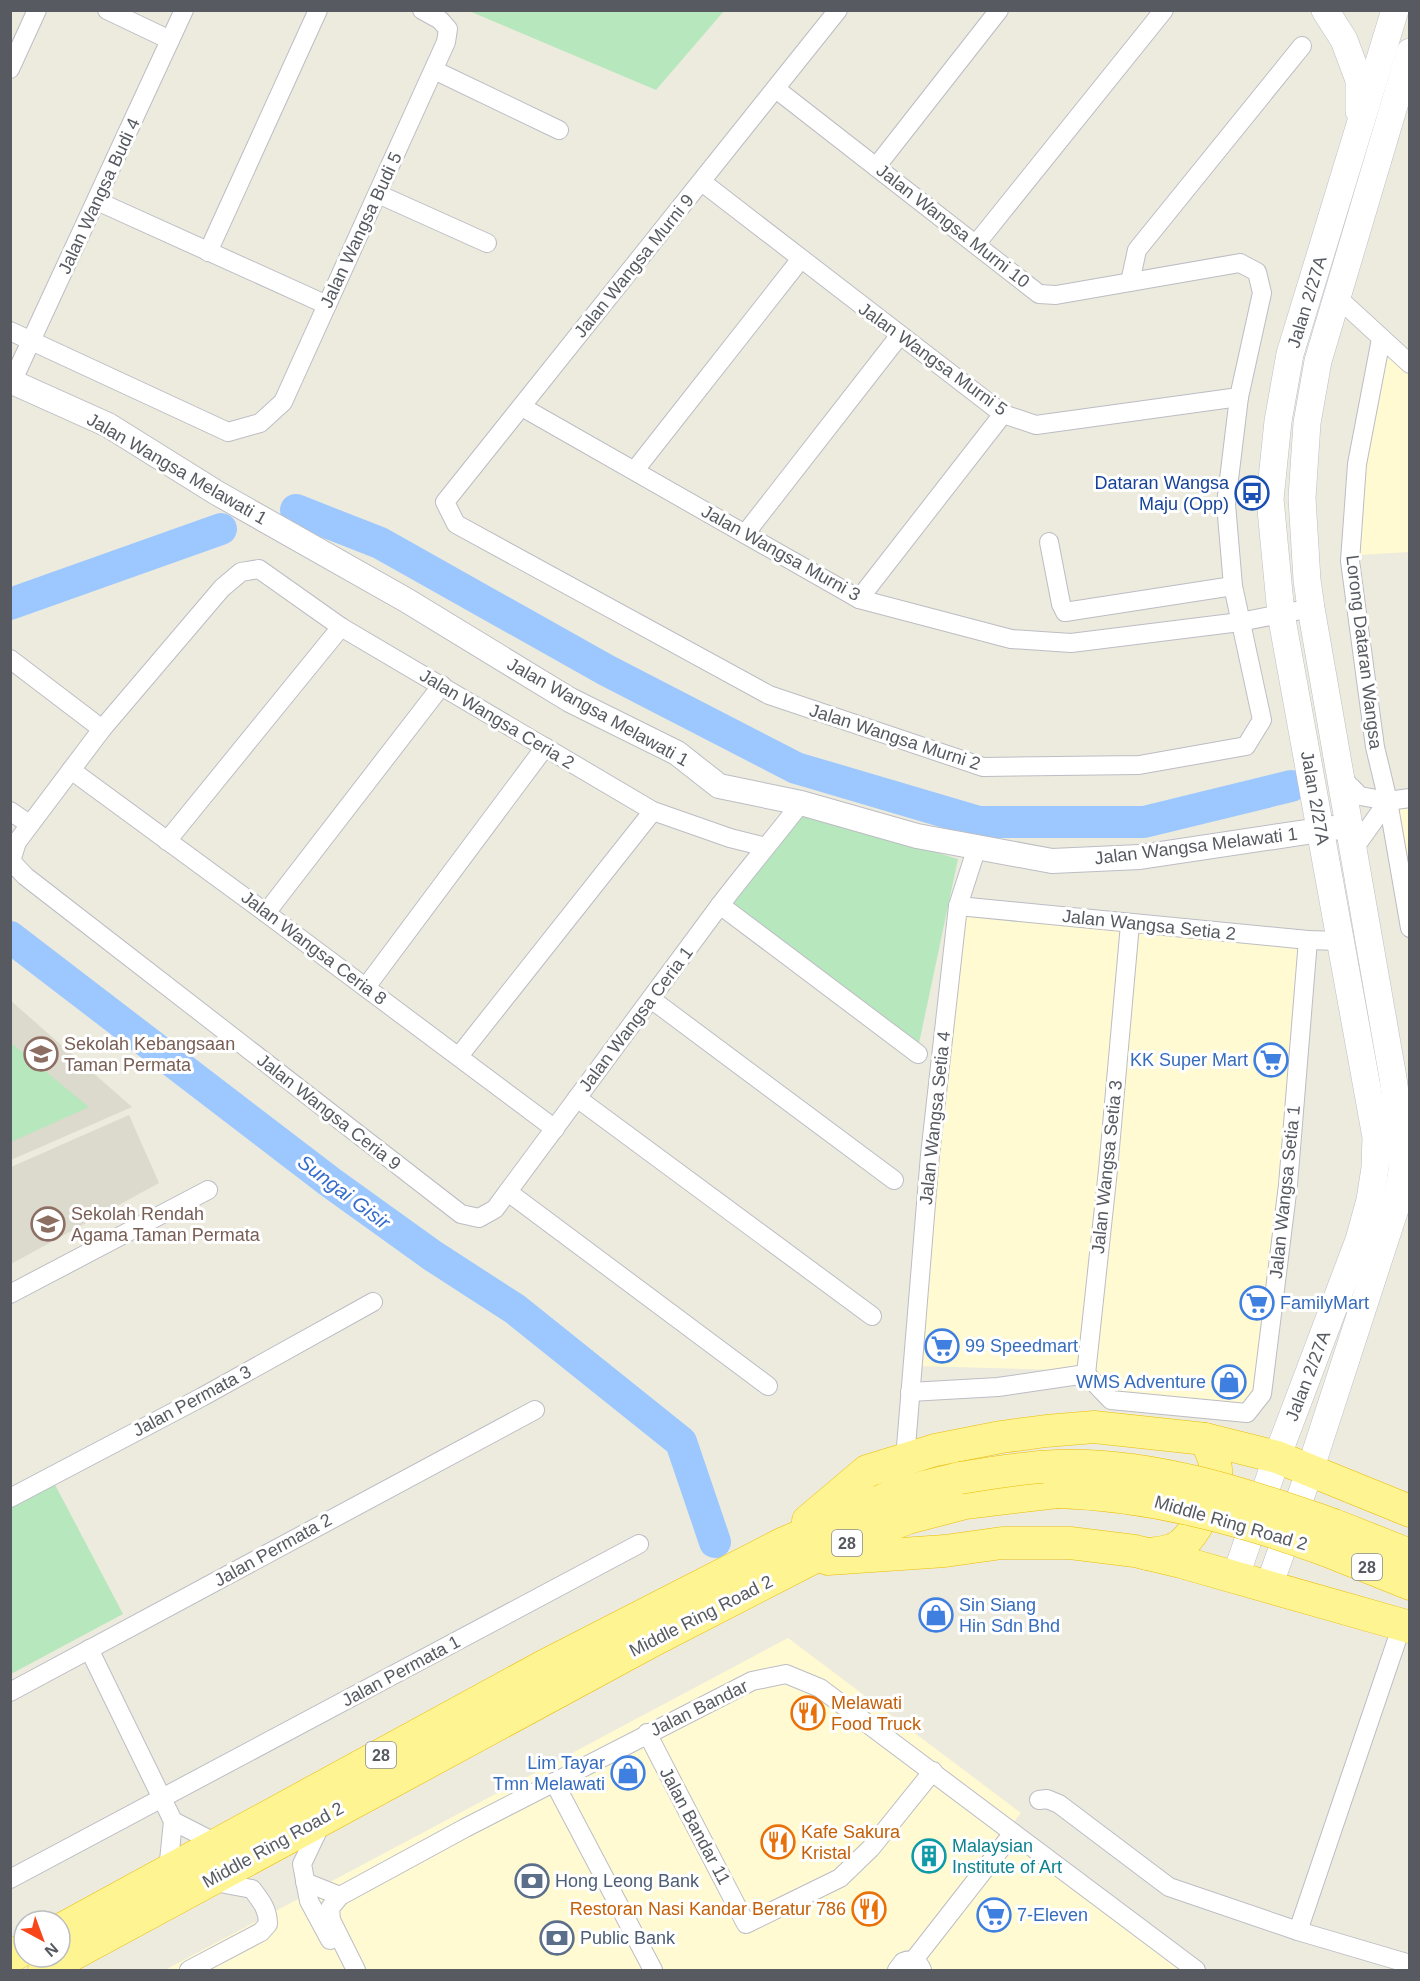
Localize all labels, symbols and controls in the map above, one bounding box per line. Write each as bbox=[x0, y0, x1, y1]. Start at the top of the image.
street label: Jalan Wangsa Budi 4 bbox=[54, 115, 144, 277]
street label: Jalan Wangsa Budi 5 bbox=[316, 149, 406, 311]
street label: Jalan Wangsa Murni 10 bbox=[873, 160, 1033, 292]
street label: Jalan Wangsa Murni 9 bbox=[570, 190, 698, 342]
street label: Jalan 2/27A bbox=[1284, 254, 1330, 350]
street label: Jalan Wangsa Murni 5 bbox=[855, 298, 1011, 420]
street label: Jalan Wangsa Melawati 1 bbox=[83, 409, 271, 529]
place label: Dataran Wangsa Maju (Opp) bbox=[1095, 473, 1230, 514]
bus stop icon: Dataran Wangsa Maju (Opp) bbox=[1234, 475, 1270, 511]
street label: Jalan Wangsa Murni 3 bbox=[698, 501, 864, 605]
street label: Lorong Dataran Wangsa bbox=[1342, 554, 1386, 751]
street label: Jalan Wangsa Melawati 1 bbox=[504, 654, 692, 770]
street label: Jalan Wangsa Ceria 2 bbox=[416, 665, 578, 773]
street label: Jalan Wangsa Murni 2 bbox=[807, 700, 983, 774]
street label: Jalan 2/27A bbox=[1297, 749, 1333, 847]
street label: Jalan Wangsa Melawati 1 bbox=[1093, 824, 1299, 868]
street label: Jalan Wangsa Ceria 8 bbox=[238, 887, 390, 1009]
street label: Jalan Wangsa Setia 2 bbox=[1061, 906, 1237, 944]
street label: Jalan Wangsa Ceria 1 bbox=[575, 943, 697, 1095]
street label: Jalan Wangsa Setia 4 bbox=[916, 1030, 954, 1206]
place label: Sekolah Kebangsaan Taman Permata bbox=[64, 1034, 235, 1075]
school or university icon: Sekolah Kebangsaan Taman Permata bbox=[23, 1036, 59, 1072]
supermarket icon: KK Super Mart bbox=[1253, 1042, 1289, 1078]
street label: Jalan Wangsa Ceria 9 bbox=[253, 1050, 405, 1174]
place label: KK Super Mart bbox=[1130, 1050, 1248, 1070]
street label: Jalan Wangsa Setia 3 bbox=[1088, 1079, 1126, 1255]
street label: Jalan Wangsa Setia 1 bbox=[1266, 1104, 1304, 1280]
water label: Sungai Gisir bbox=[294, 1150, 395, 1234]
place label: Sekolah Rendah Agama Taman Permata bbox=[71, 1204, 261, 1245]
school or university icon: Sekolah Rendah Agama Taman Permata bbox=[30, 1206, 66, 1242]
supermarket icon: FamilyMart bbox=[1239, 1285, 1275, 1321]
place label: FamilyMart bbox=[1280, 1293, 1369, 1313]
supermarket icon: 99 Speedmart bbox=[924, 1328, 960, 1364]
street label: Jalan 2/27A bbox=[1282, 1328, 1334, 1424]
place label: 99 Speedmart bbox=[965, 1336, 1078, 1356]
street label: Jalan Permata 3 bbox=[129, 1361, 255, 1441]
shop icon: WMS Adventure bbox=[1211, 1364, 1247, 1400]
place label: WMS Adventure bbox=[1076, 1372, 1206, 1392]
street label: Middle Ring Road 2 bbox=[1152, 1492, 1310, 1554]
street label: Jalan Permata 2 bbox=[211, 1509, 335, 1591]
road number: 28 bbox=[832, 1530, 862, 1556]
road number: 28 bbox=[1352, 1554, 1382, 1580]
street label: Middle Ring Road 2 bbox=[626, 1571, 776, 1661]
place label: Sin Siang Hin Sdn Bhd bbox=[959, 1595, 1060, 1636]
shop icon: Sin Siang Hin Sdn Bhd bbox=[918, 1597, 954, 1633]
street label: Jalan Permata 1 bbox=[338, 1631, 464, 1711]
street label: Jalan Bandar bbox=[647, 1676, 751, 1740]
place label: Melawati Food Truck bbox=[831, 1693, 922, 1734]
restaurant icon: Melawati Food Truck bbox=[790, 1695, 826, 1731]
road number: 28 bbox=[366, 1742, 396, 1768]
place label: Lim Tayar Tmn Melawati bbox=[493, 1753, 605, 1794]
shop icon: Lim Tayar Tmn Melawati bbox=[610, 1755, 646, 1791]
street label: Jalan Bandar 11 bbox=[656, 1764, 734, 1888]
street label: Middle Ring Road 2 bbox=[199, 1798, 347, 1892]
place label: Kafe Sakura Kristal bbox=[801, 1822, 901, 1863]
restaurant icon: Kafe Sakura Kristal bbox=[760, 1824, 796, 1860]
place label: Malaysian Institute of Art bbox=[952, 1836, 1062, 1877]
building icon: Malaysian Institute of Art bbox=[911, 1838, 947, 1874]
bank icon: Hong Leong Bank bbox=[514, 1863, 550, 1899]
place label: Hong Leong Bank bbox=[555, 1871, 700, 1891]
restaurant icon: Restoran Nasi Kandar Beratur 786 bbox=[851, 1891, 887, 1927]
supermarket icon: 7-Eleven bbox=[976, 1897, 1012, 1933]
place label: Restoran Nasi Kandar Beratur 786 bbox=[570, 1899, 846, 1919]
place label: 7-Eleven bbox=[1017, 1905, 1088, 1925]
north arrow bbox=[12, 1909, 72, 1969]
bank icon: Public Bank bbox=[539, 1920, 575, 1956]
place label: Public Bank bbox=[580, 1928, 676, 1948]
text: N bbox=[42, 1940, 61, 1960]

